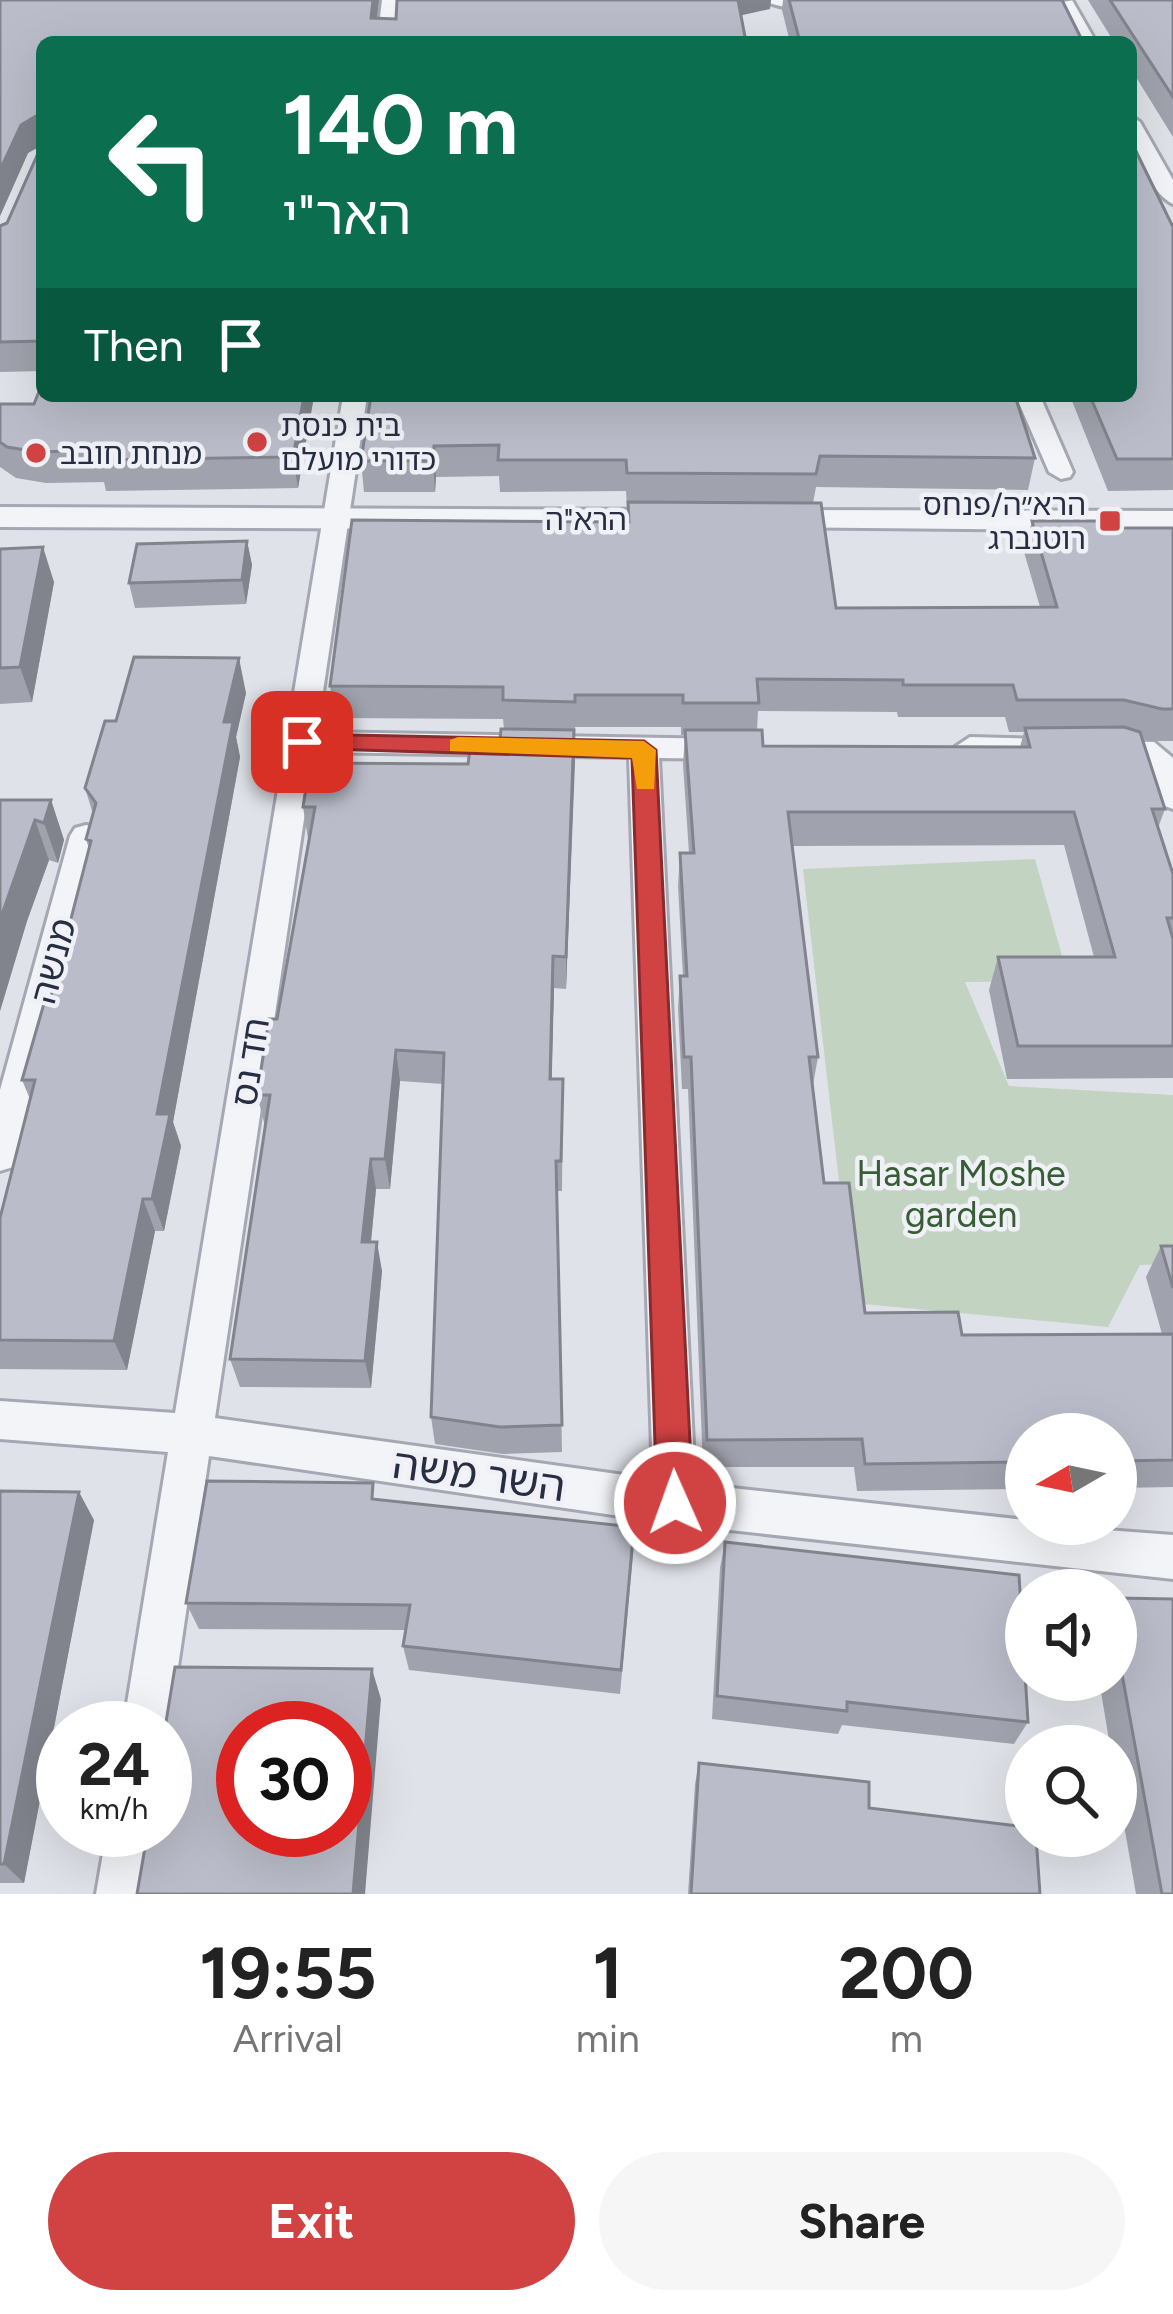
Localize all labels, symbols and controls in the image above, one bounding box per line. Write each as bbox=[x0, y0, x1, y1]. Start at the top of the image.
text: 140 m bbox=[282, 74, 518, 175]
icon: left bbox=[84, 84, 240, 240]
text: האר"י bbox=[282, 183, 411, 248]
icon: arrive bbox=[208, 312, 274, 378]
text: Then bbox=[84, 318, 184, 372]
place label: בית כנסת כדורי מועלם bbox=[281, 407, 436, 478]
marker: בית כנסת כדורי מועלם bbox=[244, 429, 270, 455]
place label: מנחת חובב bbox=[60, 435, 202, 472]
marker: מנחת חובב bbox=[23, 440, 49, 466]
place label: הרא״ה/פנחס רוטנברג bbox=[923, 486, 1086, 557]
street label: הרא"ה bbox=[545, 501, 627, 538]
marker: הרא״ה/פנחס רוטנברג bbox=[1097, 508, 1123, 534]
pin bbox=[251, 691, 353, 793]
icon: arrive bbox=[269, 709, 335, 775]
street label: מנשה bbox=[21, 914, 85, 1008]
street label: חד נס bbox=[222, 1015, 278, 1109]
park label: Hasar Moshe garden bbox=[856, 1152, 1066, 1236]
north arrow bbox=[1005, 1413, 1137, 1545]
map controls bbox=[1005, 1413, 1137, 1857]
street label: השר משה bbox=[389, 1438, 569, 1512]
position arrow bbox=[612, 1440, 738, 1566]
button: sound bbox=[1005, 1569, 1137, 1701]
speed limit sign: 30 bbox=[216, 1701, 372, 1857]
button: search bbox=[1005, 1725, 1137, 1857]
text: 24 bbox=[78, 1728, 150, 1800]
text: km/h bbox=[80, 1790, 148, 1827]
text: 19:55 bbox=[199, 1930, 377, 2016]
text: 1 bbox=[593, 1930, 623, 2016]
text: 200 bbox=[839, 1930, 974, 2016]
text: Arrival bbox=[233, 2015, 343, 2062]
text: min bbox=[576, 2015, 640, 2062]
text: m bbox=[890, 2015, 923, 2062]
button: Exit bbox=[48, 2152, 575, 2290]
button: Share bbox=[599, 2152, 1125, 2290]

